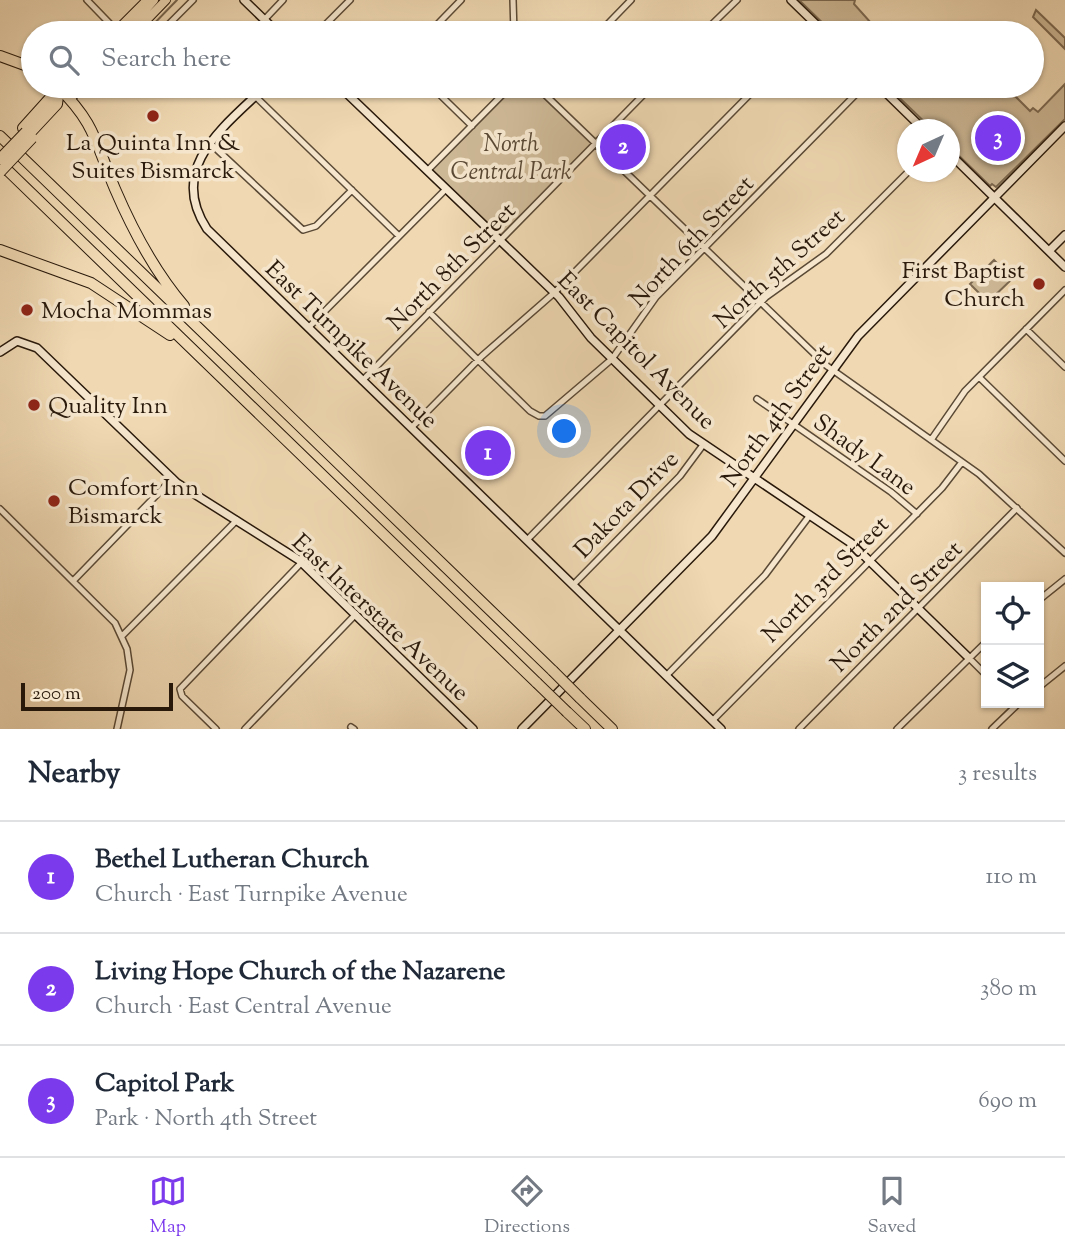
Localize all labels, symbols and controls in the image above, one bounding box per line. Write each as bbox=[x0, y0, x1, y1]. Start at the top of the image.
search box bbox=[21, 21, 1044, 98]
icon: search bbox=[45, 41, 83, 79]
text: Search here bbox=[101, 41, 231, 78]
marker: La Quinta Inn & Suites Bismarck bbox=[145, 108, 161, 124]
pin: 3 bbox=[975, 112, 1021, 164]
north arrow bbox=[897, 119, 960, 182]
pin: 2 bbox=[600, 121, 646, 173]
place label: La Quinta Inn & Suites Bismarck bbox=[66, 127, 240, 189]
park label: North Central Park bbox=[450, 128, 572, 190]
street label: North 6th Street bbox=[622, 169, 763, 316]
street label: North 8th Street bbox=[380, 195, 524, 339]
street label: North 5th Street bbox=[707, 201, 853, 338]
street label: East Turnpike Avenue bbox=[256, 254, 445, 437]
place label: First Baptist Church bbox=[902, 255, 1025, 317]
street label: East Capitol Avenue bbox=[549, 265, 722, 438]
marker: First Baptist Church bbox=[1031, 276, 1047, 292]
place label: Mocha Mommas bbox=[41, 295, 212, 329]
marker: Mocha Mommas bbox=[19, 302, 35, 318]
street label: North 4th Street bbox=[714, 338, 841, 495]
place label: Quality Inn bbox=[48, 390, 168, 424]
marker: Quality Inn bbox=[26, 397, 42, 413]
street label: Shady Lane bbox=[805, 407, 922, 505]
your location bbox=[547, 414, 581, 448]
pin: 1 bbox=[465, 427, 511, 479]
street label: Dakota Drive bbox=[567, 444, 688, 567]
place label: Comfort Inn Bismarck bbox=[68, 472, 199, 534]
marker: Comfort Inn Bismarck bbox=[46, 493, 62, 509]
street label: North 3rd Street bbox=[755, 509, 898, 652]
street label: East Interstate Avenue bbox=[283, 527, 476, 710]
street label: North 2nd Street bbox=[824, 534, 971, 681]
map controls bbox=[981, 582, 1044, 708]
button: locate bbox=[981, 582, 1044, 645]
button: layers bbox=[981, 645, 1044, 708]
scale bar bbox=[21, 680, 173, 712]
text: 200 m bbox=[32, 681, 81, 708]
text: Nearby bbox=[28, 753, 120, 796]
text: 3 results bbox=[958, 758, 1037, 791]
text: Bethel Lutheran Church bbox=[95, 842, 369, 879]
text: 1 bbox=[47, 861, 55, 894]
text: 110 m bbox=[986, 861, 1037, 894]
text: Church · East Turnpike Avenue bbox=[95, 879, 408, 912]
text: Living Hope Church of the Nazarene bbox=[95, 954, 505, 991]
text: 2 bbox=[46, 973, 56, 1006]
text: 380 m bbox=[980, 973, 1037, 1006]
text: Church · East Central Avenue bbox=[95, 991, 392, 1024]
text: Capitol Park bbox=[95, 1066, 235, 1103]
text: 3 bbox=[46, 1085, 56, 1118]
text: 690 m bbox=[978, 1085, 1037, 1118]
text: Park · North 4th Street bbox=[95, 1103, 317, 1136]
tab: Map bbox=[149, 1172, 187, 1241]
tab: Directions bbox=[484, 1172, 570, 1241]
tab: Saved bbox=[867, 1172, 916, 1241]

